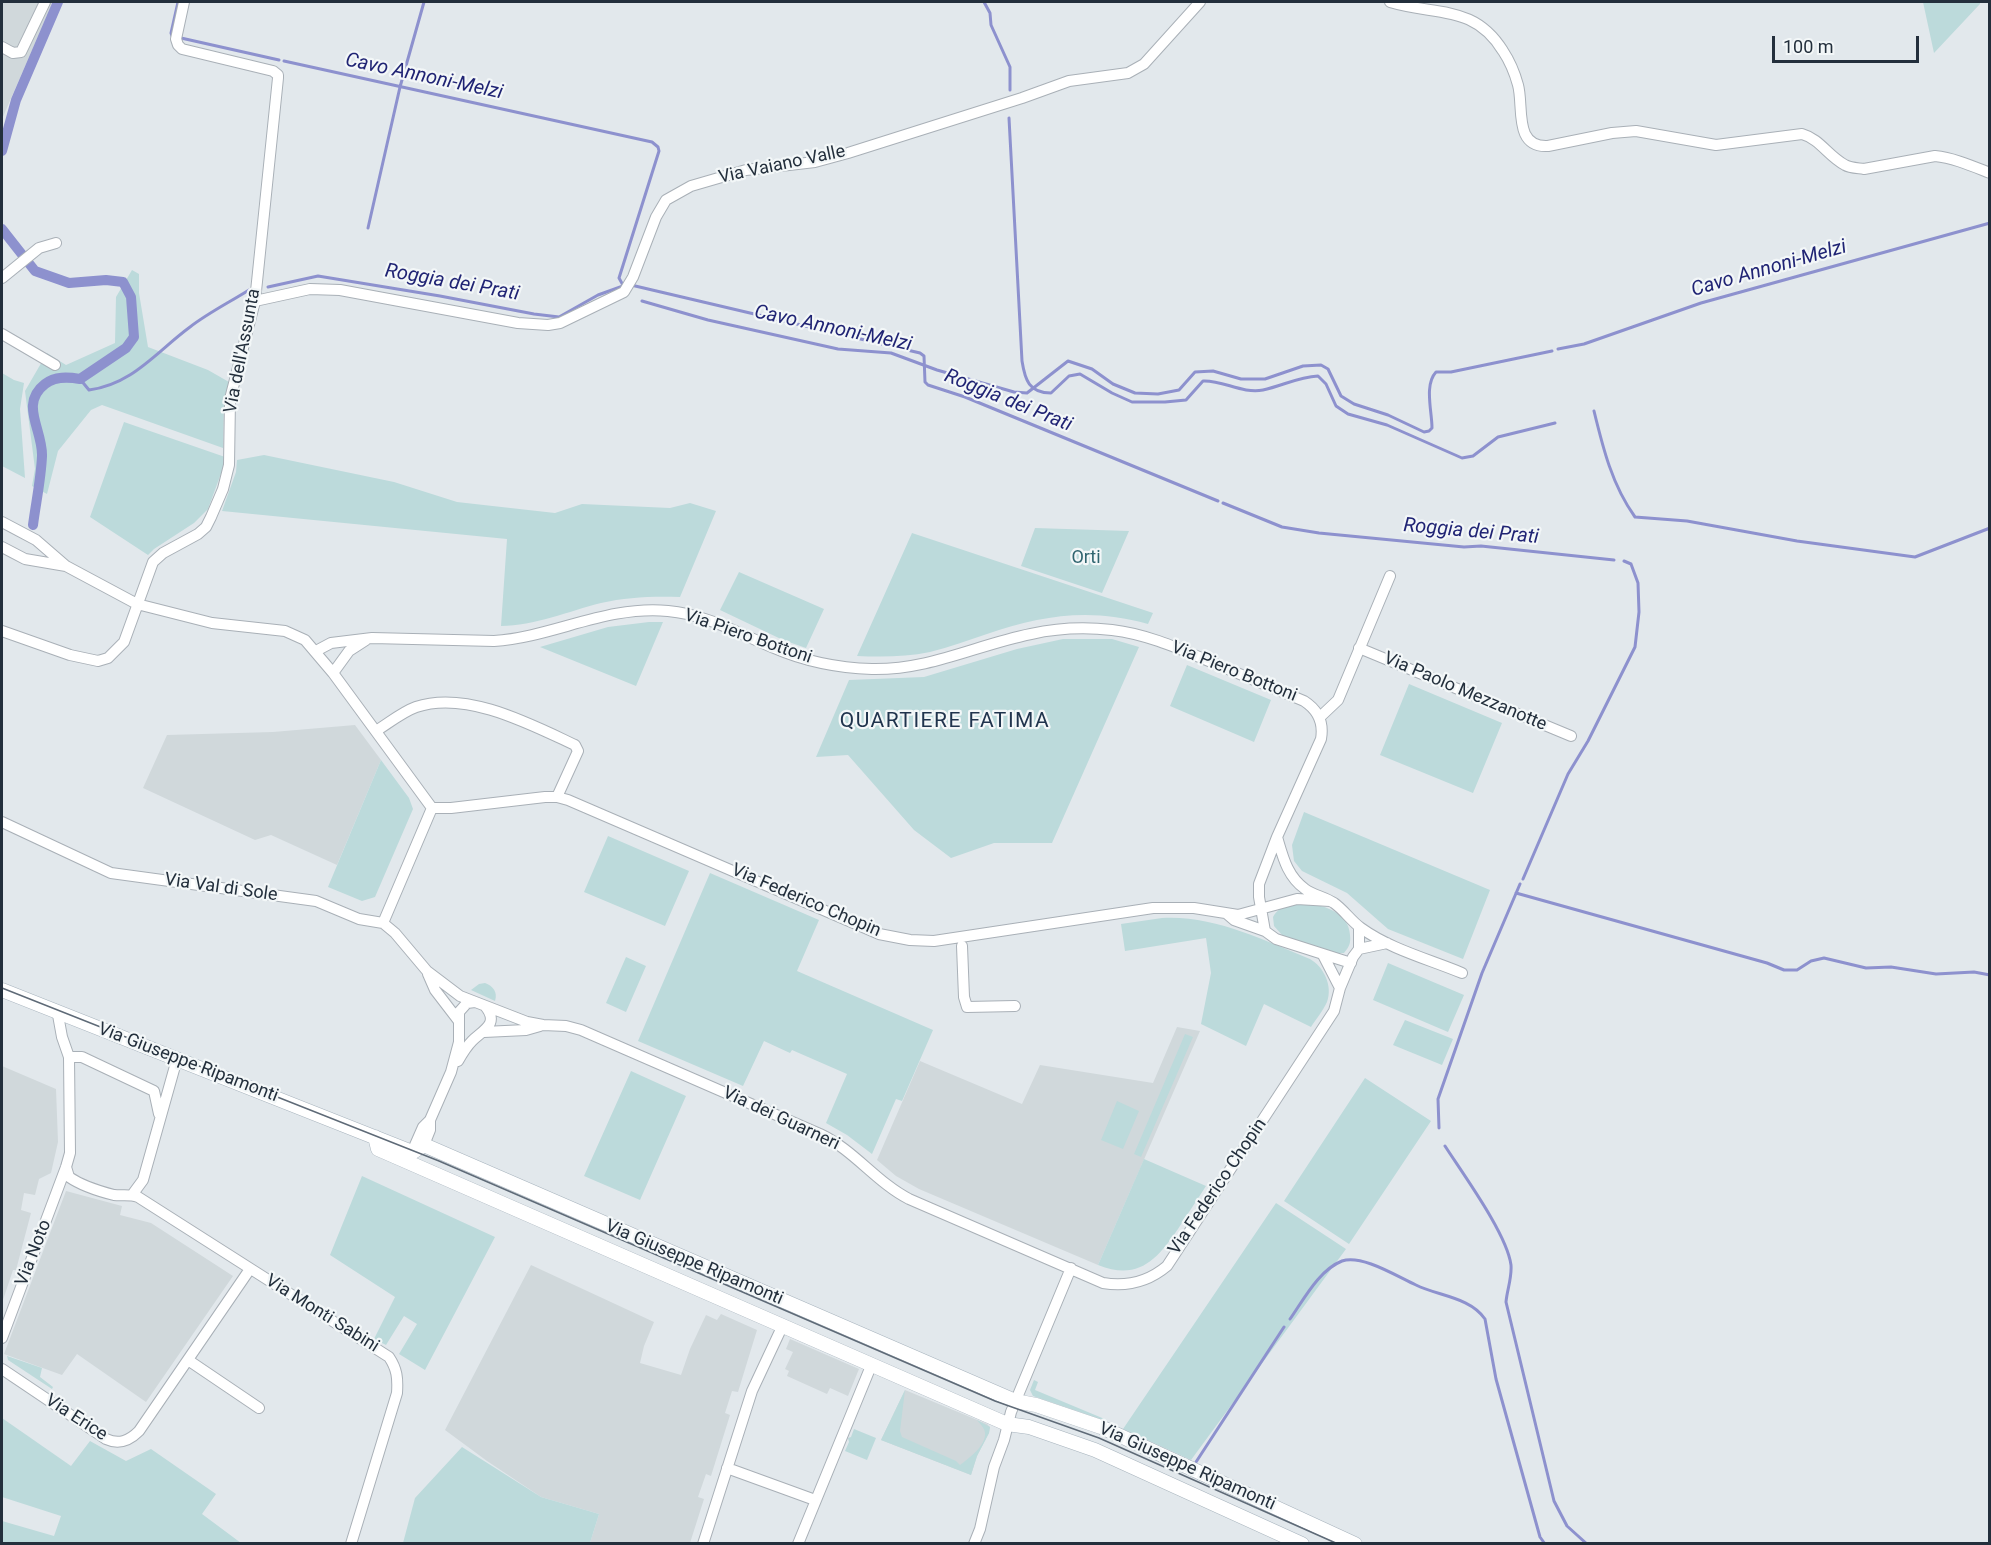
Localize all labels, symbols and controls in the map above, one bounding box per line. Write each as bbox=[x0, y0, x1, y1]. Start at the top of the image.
scale bar bbox=[1775, 24, 1922, 62]
text: 100 m bbox=[1783, 36, 1834, 57]
water label: Cavo Annoni-Melzi bbox=[343, 49, 505, 105]
street label: Via Vaiano Valle bbox=[717, 141, 847, 189]
water label: Cavo Annoni-Melzi bbox=[1689, 235, 1849, 303]
water label: Roggia dei Prati bbox=[383, 259, 521, 307]
street label: Via dell'Assunta bbox=[220, 287, 266, 415]
water label: Cavo Annoni-Melzi bbox=[752, 301, 914, 357]
water label: Roggia dei Prati bbox=[941, 364, 1075, 438]
water label: Roggia dei Prati bbox=[1402, 514, 1540, 550]
park label: Orti bbox=[1071, 547, 1101, 569]
street label: Via Piero Bottoni bbox=[681, 605, 815, 669]
street label: Via Piero Bottoni bbox=[1168, 637, 1300, 707]
street label: Via Paolo Mezzanotte bbox=[1380, 648, 1550, 736]
district label: QUARTIERE FATIMA bbox=[840, 709, 1050, 735]
street label: Via Federico Chopin bbox=[728, 860, 884, 942]
street label: Via Val di Sole bbox=[163, 869, 279, 907]
street label: Via Giuseppe Ripamonti bbox=[95, 1019, 281, 1107]
street label: Via dei Guarneri bbox=[719, 1082, 843, 1156]
street label: Via Federico Chopin bbox=[1164, 1115, 1272, 1259]
street label: Via Giuseppe Ripamonti bbox=[602, 1216, 786, 1310]
street label: Via Noto bbox=[12, 1217, 56, 1289]
street label: Via Monti Sabini bbox=[261, 1270, 383, 1358]
street label: Via Erice bbox=[41, 1390, 111, 1446]
street label: Via Giuseppe Ripamonti bbox=[1095, 1418, 1279, 1516]

